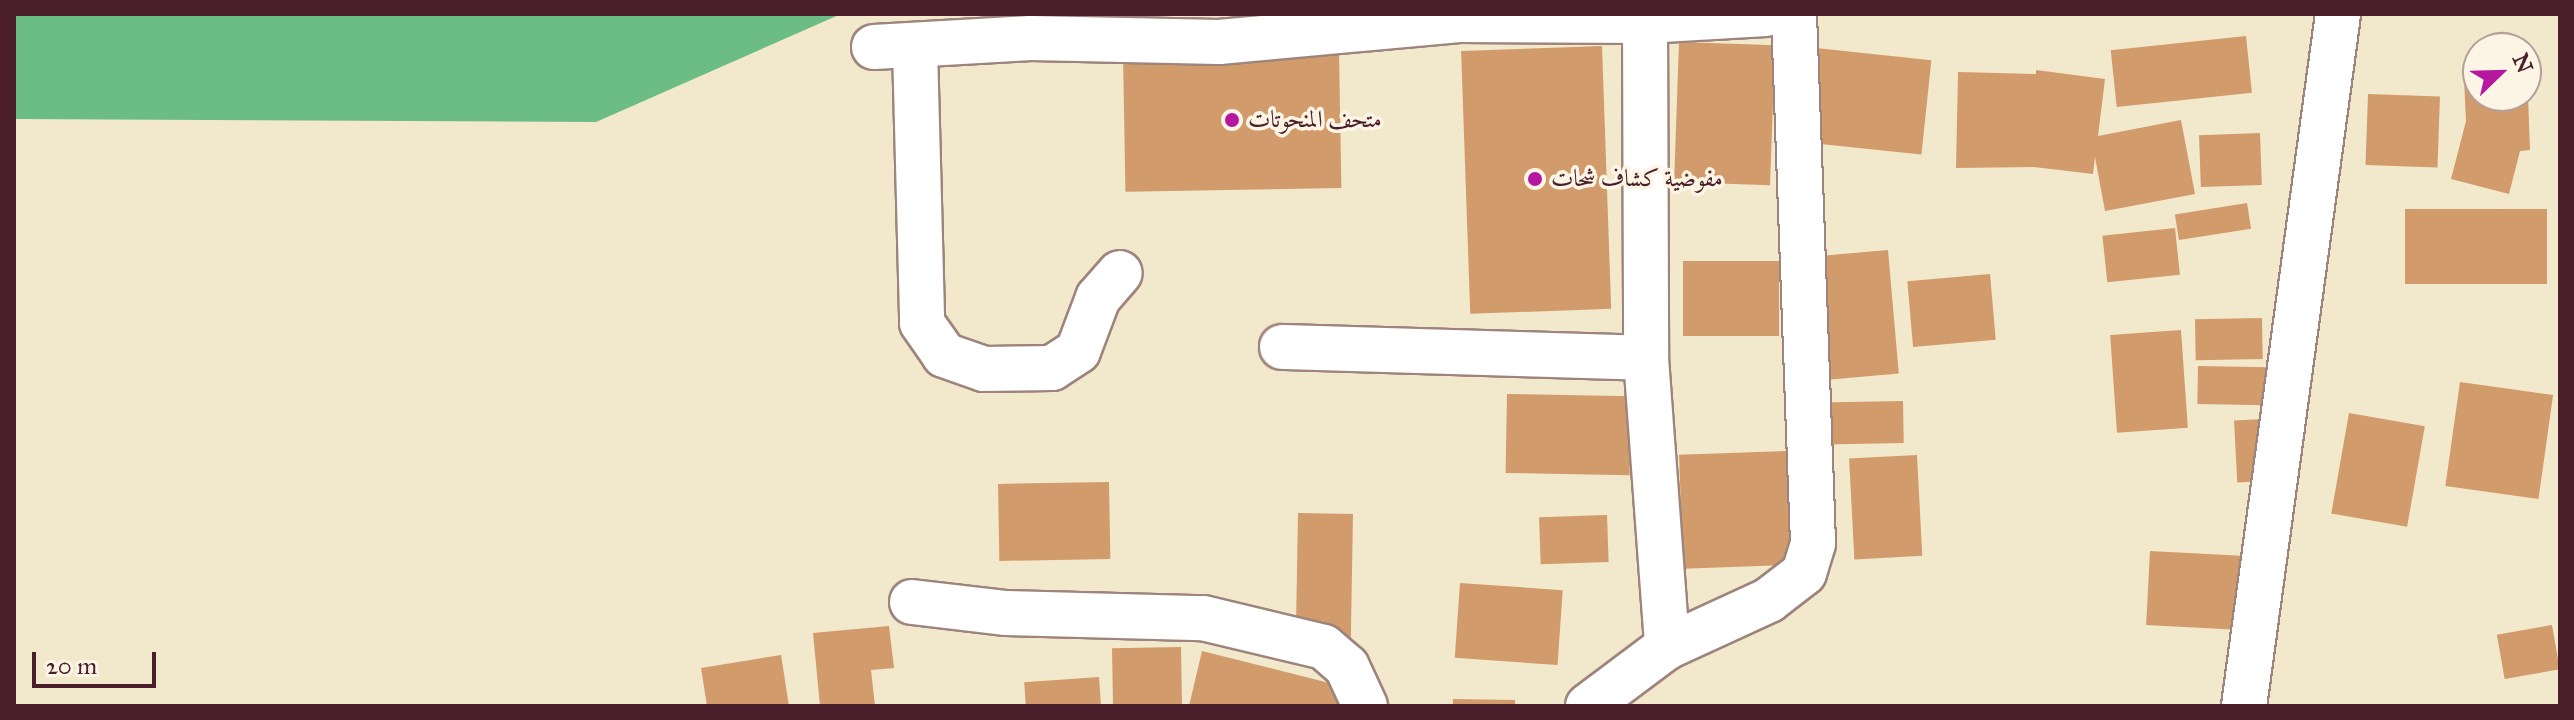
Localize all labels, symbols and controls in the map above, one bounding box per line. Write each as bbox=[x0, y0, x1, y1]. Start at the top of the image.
north arrow bbox=[2462, 32, 2542, 112]
text: N bbox=[2507, 49, 2539, 77]
place label: متحف المنحوتات bbox=[1248, 106, 1382, 134]
marker: متحف المنحوتات bbox=[1223, 111, 1241, 129]
place label: مفوضية كشاف شحات bbox=[1551, 165, 1723, 193]
marker: مفوضية كشاف شحات bbox=[1526, 170, 1544, 188]
scale bar bbox=[36, 636, 160, 686]
text: 20 m bbox=[46, 651, 97, 681]

